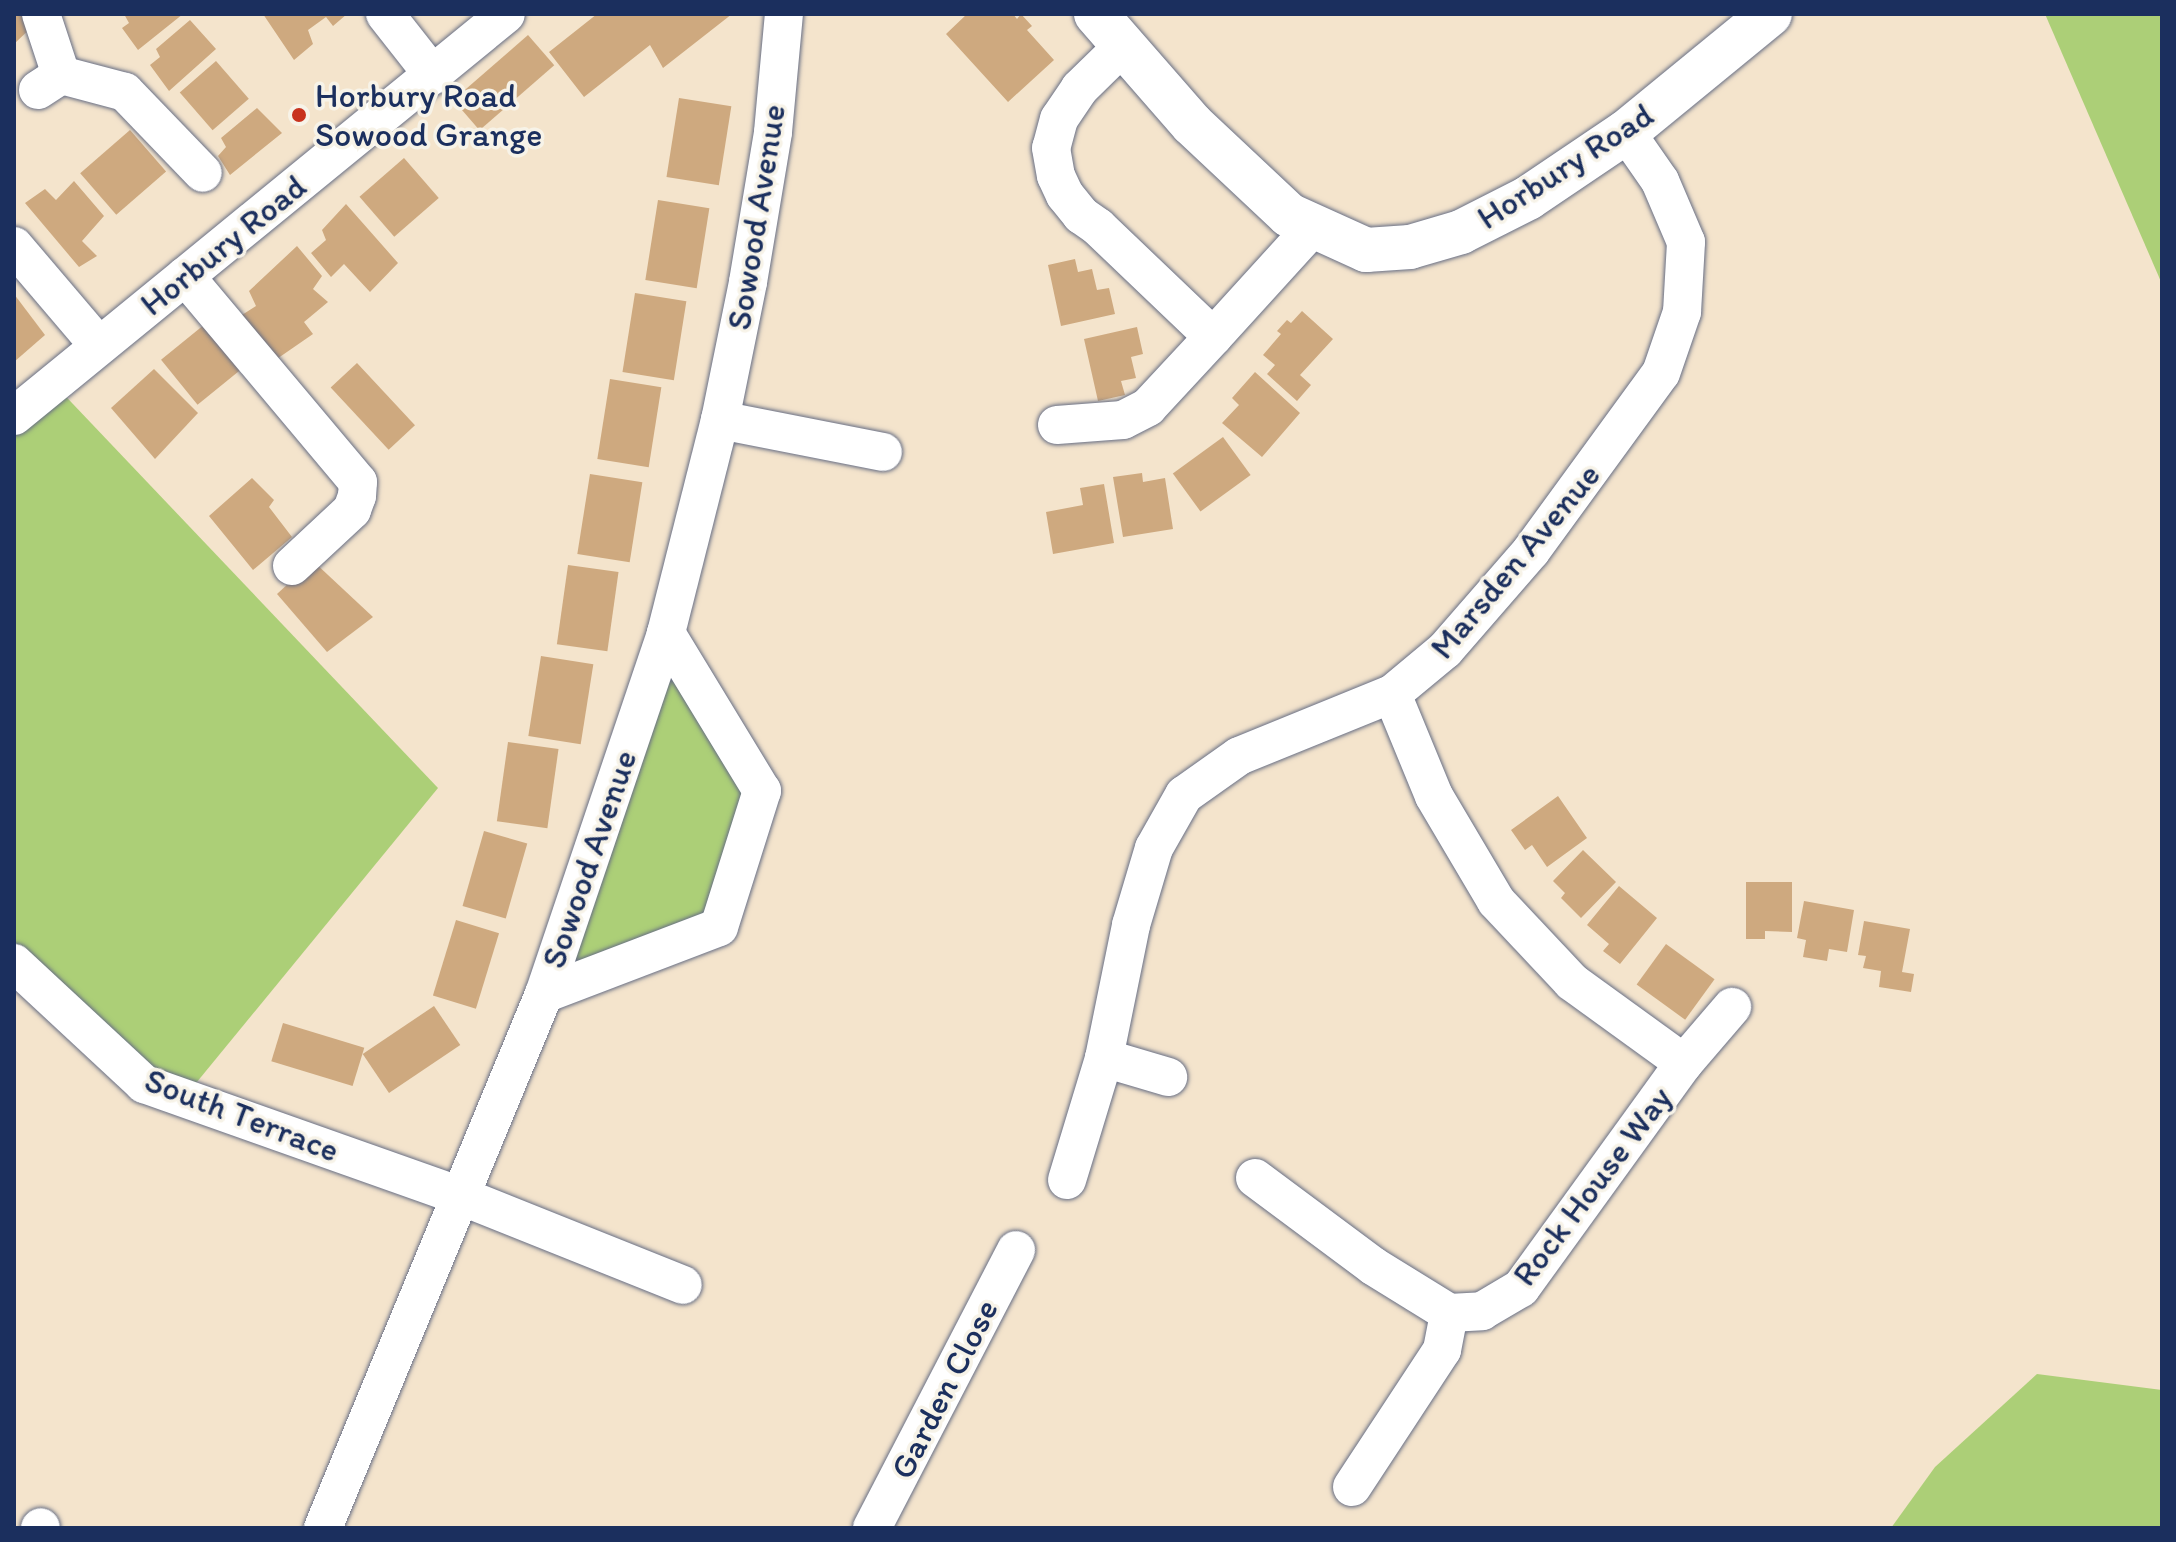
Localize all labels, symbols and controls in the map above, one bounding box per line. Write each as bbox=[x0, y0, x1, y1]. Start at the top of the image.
place label: Horbury Road Sowood Grange bbox=[315, 75, 541, 154]
street label: Horbury Road bbox=[1470, 94, 1660, 238]
street label: Sowood Avenue bbox=[718, 102, 794, 332]
marker: Horbury Road Sowood Grange bbox=[290, 106, 308, 124]
street label: Horbury Road bbox=[132, 166, 314, 324]
street label: Marsden Avenue bbox=[1422, 456, 1608, 666]
street label: Sowood Avenue bbox=[533, 745, 645, 973]
street label: South Terrace bbox=[141, 1060, 343, 1170]
street label: Rock House Way bbox=[1504, 1078, 1680, 1294]
street label: Garden Close bbox=[881, 1292, 1007, 1486]

